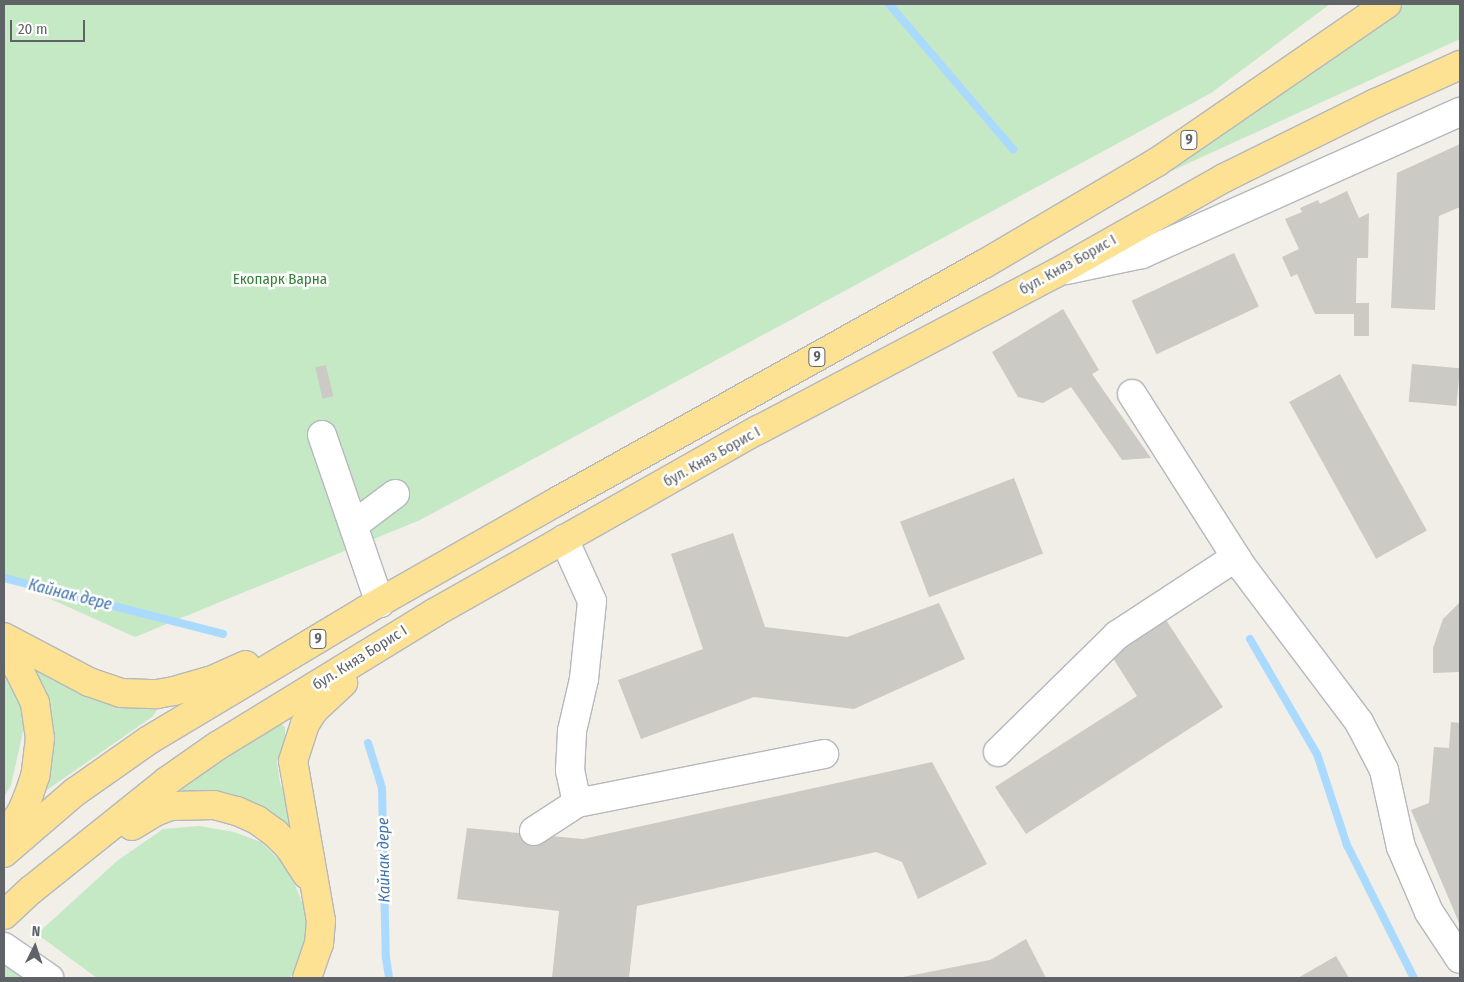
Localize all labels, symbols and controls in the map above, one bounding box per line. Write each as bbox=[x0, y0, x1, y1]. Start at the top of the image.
scale bar bbox=[12, 10, 88, 42]
text: 20 m bbox=[18, 20, 48, 38]
road number: 9 bbox=[1180, 128, 1198, 152]
street label: бул. Княз Борис I bbox=[1016, 231, 1120, 299]
park label: Екопарк Варна bbox=[233, 271, 327, 289]
road number: 9 bbox=[808, 346, 826, 368]
street label: бул. Княз Борис I bbox=[660, 423, 764, 491]
water label: Кайнак дере bbox=[26, 575, 114, 615]
street label: бул. Княз Борис I bbox=[309, 622, 411, 694]
road number: 9 bbox=[309, 628, 327, 650]
water label: Кайнак дере bbox=[374, 817, 394, 903]
north arrow bbox=[10, 922, 60, 972]
text: N bbox=[31, 923, 41, 940]

